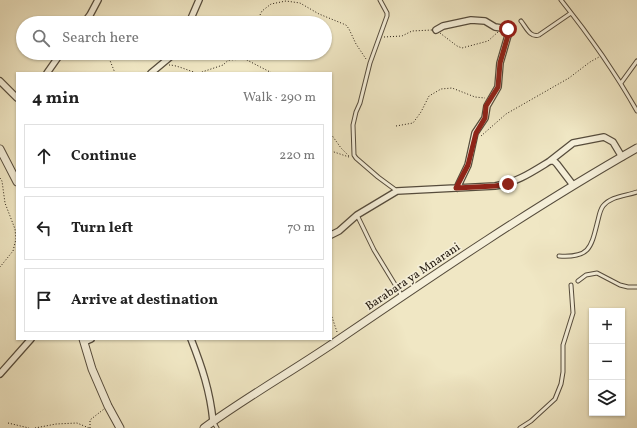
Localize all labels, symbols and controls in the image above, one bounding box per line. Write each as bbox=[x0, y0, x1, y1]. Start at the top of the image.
search box bbox=[16, 16, 332, 60]
route start bbox=[499, 20, 517, 38]
icon: search bbox=[30, 27, 52, 49]
text: Search here bbox=[62, 28, 139, 49]
text: 4 min bbox=[32, 87, 79, 110]
text: Walk · 290 m bbox=[243, 89, 316, 107]
icon: ahead bbox=[33, 145, 55, 167]
text: Continue bbox=[71, 146, 136, 167]
text: 220 m bbox=[279, 147, 315, 165]
route end bbox=[499, 175, 517, 193]
icon: left bbox=[33, 217, 55, 239]
text: Turn left bbox=[71, 218, 133, 239]
text: 70 m bbox=[287, 219, 315, 237]
street label: Barabara ya Mnarani bbox=[363, 239, 464, 315]
icon: arrive bbox=[33, 289, 55, 311]
text: Arrive at destination bbox=[71, 290, 218, 311]
map controls bbox=[589, 308, 625, 416]
button: + bbox=[589, 308, 625, 344]
button: − bbox=[589, 344, 625, 380]
button: layers bbox=[589, 380, 625, 416]

